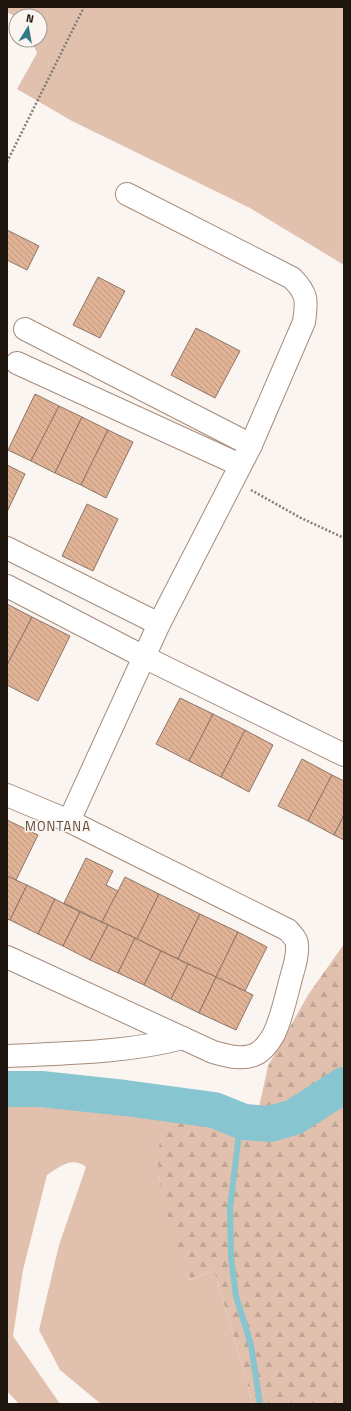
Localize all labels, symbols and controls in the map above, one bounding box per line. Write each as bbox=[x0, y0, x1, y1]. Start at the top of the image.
north arrow bbox=[8, 8, 48, 48]
text: N bbox=[25, 10, 35, 27]
district label: MONTANA bbox=[25, 816, 91, 836]

